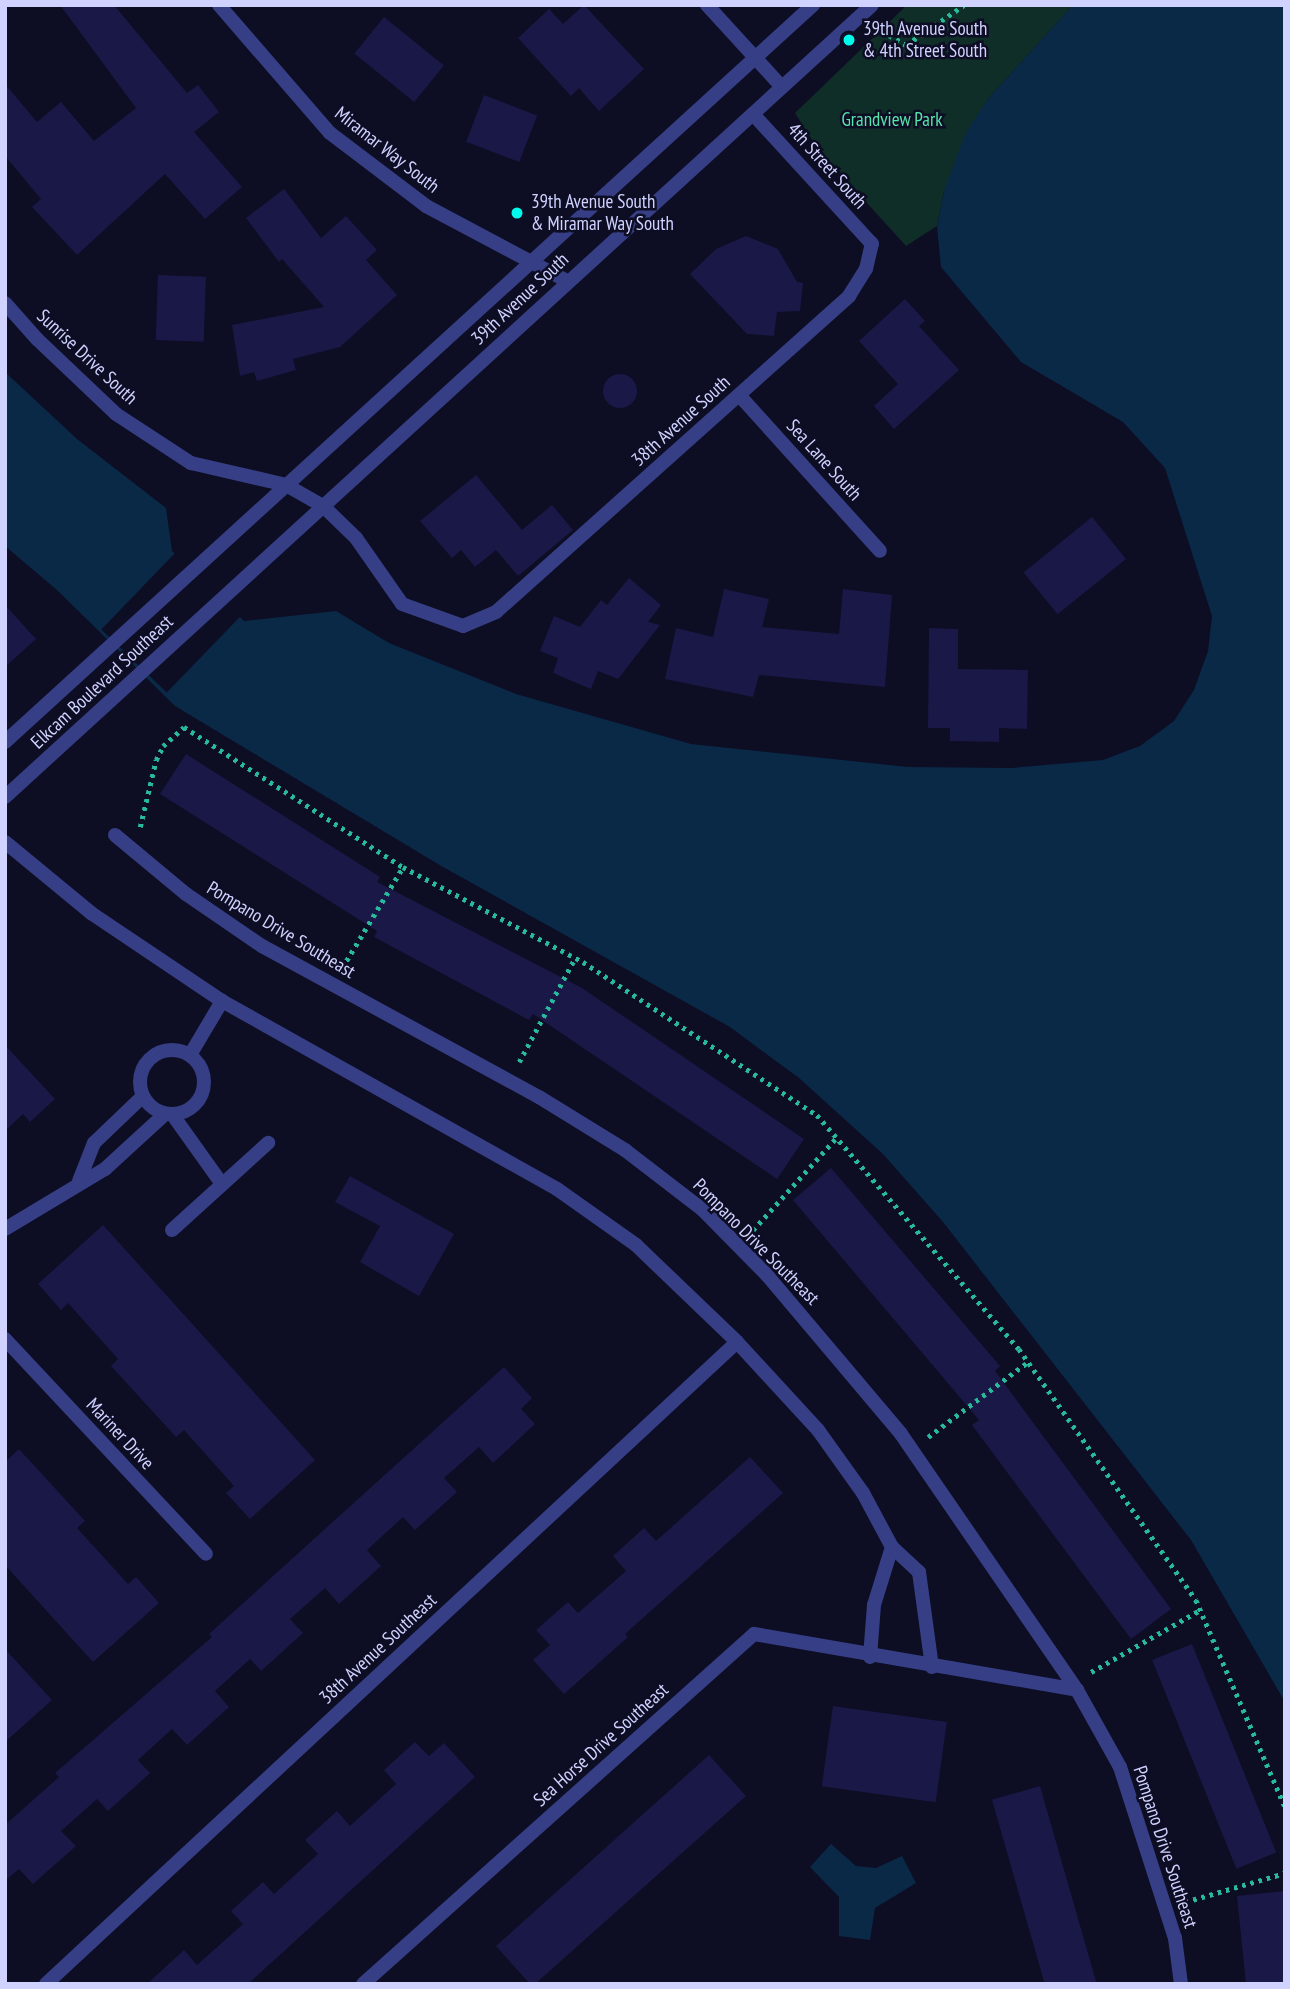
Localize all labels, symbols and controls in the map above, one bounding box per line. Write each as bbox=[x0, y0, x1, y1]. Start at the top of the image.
place label: 39th Avenue South & 4th Street South bbox=[863, 18, 988, 62]
marker: 39th Avenue South & 4th Street South bbox=[841, 32, 857, 48]
street label: Miramar Way South bbox=[330, 102, 444, 198]
park label: Grandview Park bbox=[841, 109, 943, 131]
street label: 4th Street South bbox=[782, 118, 872, 214]
place label: 39th Avenue South & Miramar Way South bbox=[531, 191, 675, 235]
marker: 39th Avenue South & Miramar Way South bbox=[509, 205, 525, 221]
street label: 39th Avenue South bbox=[467, 248, 573, 350]
street label: Sunrise Drive South bbox=[32, 305, 142, 409]
street label: 38th Avenue South bbox=[627, 371, 735, 471]
street label: Sea Lane South bbox=[782, 415, 866, 505]
street label: Elkcam Boulevard Southeast bbox=[26, 610, 178, 754]
street label: Pompano Drive Southeast bbox=[203, 877, 359, 983]
street label: Pompano Drive Southeast bbox=[688, 1174, 824, 1310]
street label: Mariner Drive bbox=[81, 1394, 159, 1474]
street label: 38th Avenue Southeast bbox=[315, 1589, 441, 1709]
street label: Sea Horse Drive Southeast bbox=[529, 1679, 673, 1811]
street label: Pompano Drive Southeast bbox=[1128, 1763, 1202, 1931]

